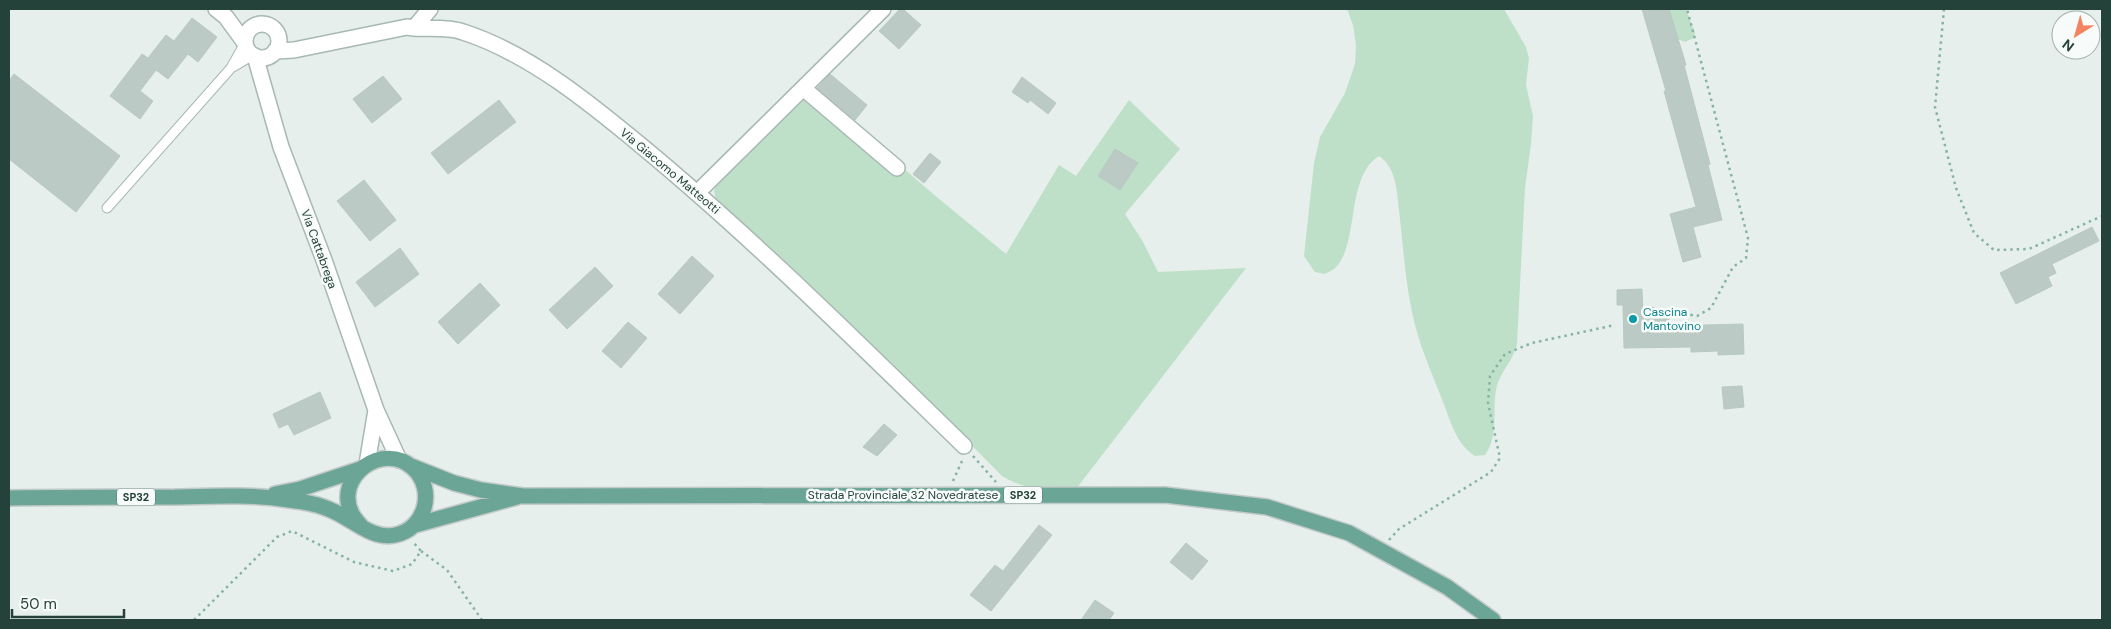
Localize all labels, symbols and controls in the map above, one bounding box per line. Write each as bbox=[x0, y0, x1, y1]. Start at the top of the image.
north arrow bbox=[2051, 10, 2101, 60]
text: N bbox=[2059, 35, 2078, 56]
street label: Via Giacomo Matteotti bbox=[617, 124, 723, 218]
street label: Via Cattabrega bbox=[297, 207, 341, 291]
place label: Cascina Mantovino bbox=[1643, 304, 1701, 334]
marker: Cascina Mantovino bbox=[1627, 313, 1639, 325]
road number: SP32 bbox=[1004, 486, 1042, 504]
street label: Strada Provinciale 32 Novedratese bbox=[808, 487, 998, 503]
road number: SP32 bbox=[117, 488, 155, 506]
scale bar bbox=[12, 586, 125, 618]
text: 50 m bbox=[20, 594, 57, 614]

